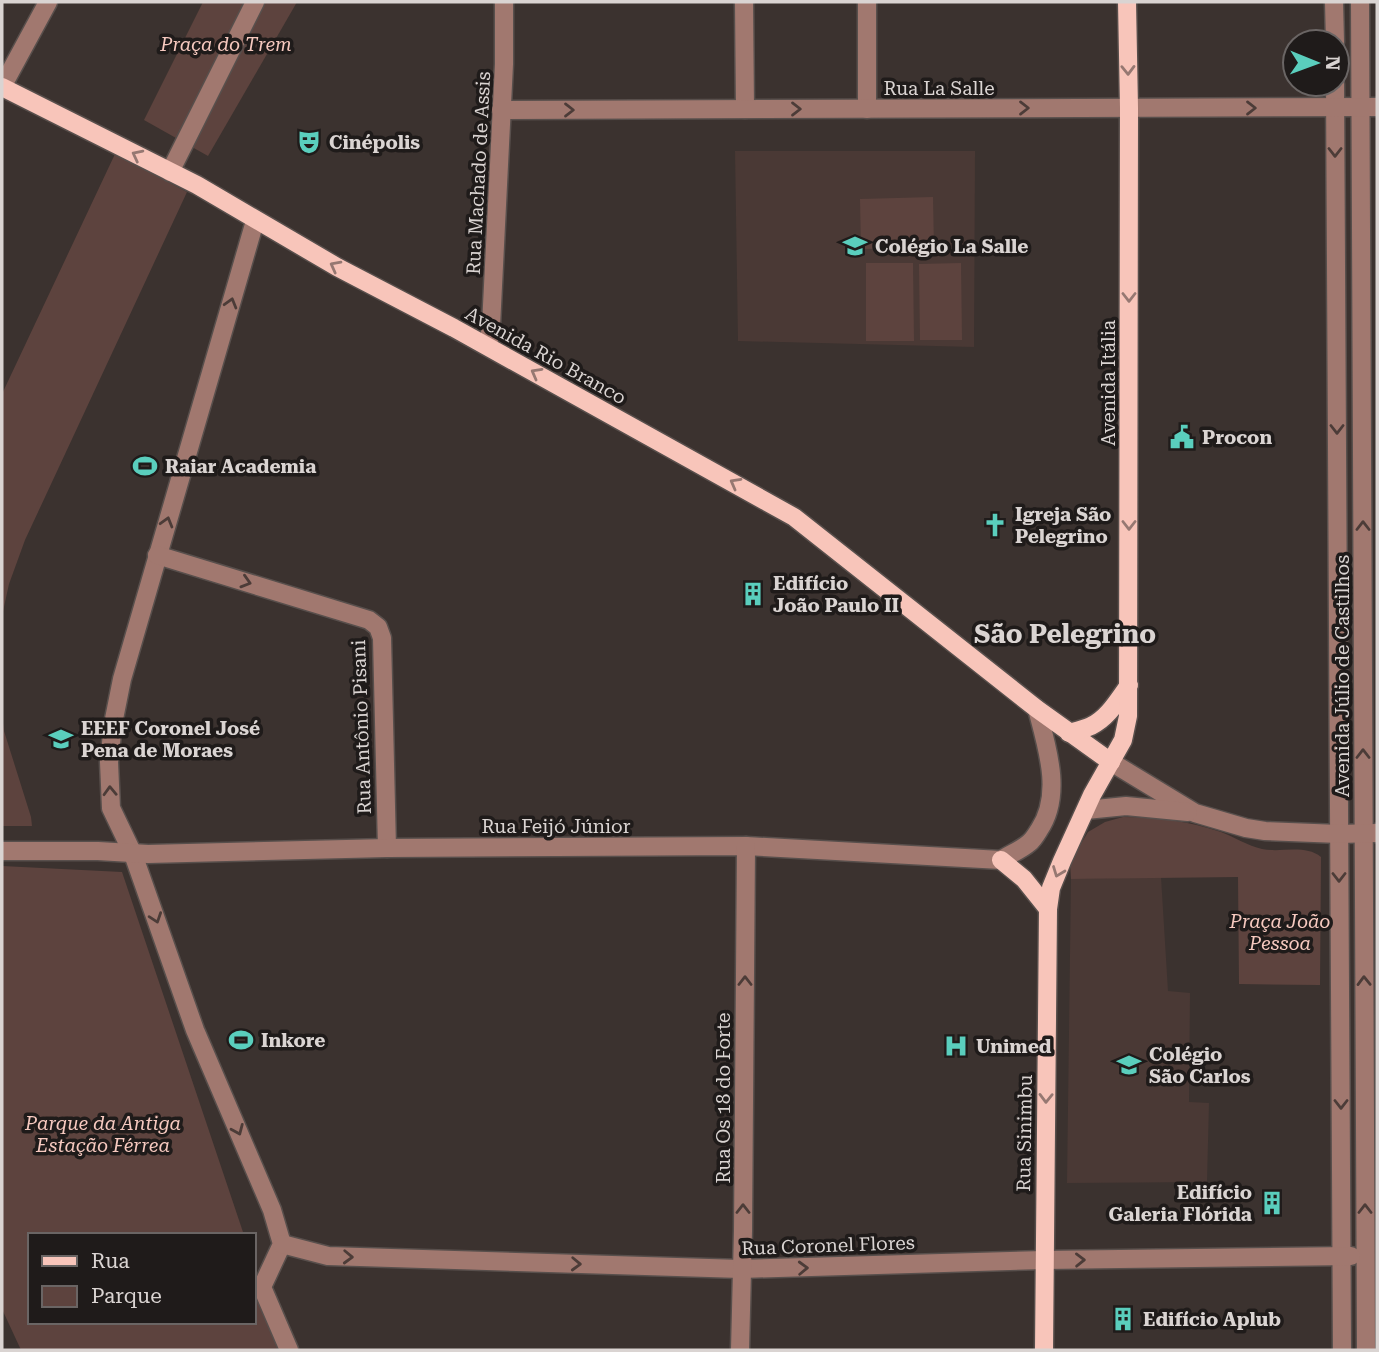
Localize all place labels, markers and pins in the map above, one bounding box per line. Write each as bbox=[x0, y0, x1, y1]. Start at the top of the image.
theatre icon: Cinépolis bbox=[295, 128, 323, 156]
place label: Cinépolis bbox=[329, 131, 420, 154]
school or university icon: Colégio La Salle bbox=[841, 232, 869, 260]
place label: Colégio La Salle bbox=[875, 235, 1028, 258]
public building icon: Procon bbox=[1168, 423, 1196, 451]
place label: Procon bbox=[1202, 426, 1272, 449]
sports icon: Raiar Academia bbox=[131, 452, 159, 480]
place label: Raiar Academia bbox=[165, 455, 316, 478]
place label: Igreja São Pelegrino bbox=[1015, 503, 1111, 548]
church icon: Igreja São Pelegrino bbox=[981, 511, 1009, 539]
place label: Edifício João Paulo II bbox=[773, 572, 899, 617]
building icon: Edifício João Paulo II bbox=[739, 580, 767, 608]
place label: EEEF Coronel José Pena de Moraes bbox=[81, 717, 260, 762]
school or university icon: EEEF Coronel José Pena de Moraes bbox=[47, 725, 75, 753]
sports icon: Inkore bbox=[227, 1026, 255, 1054]
place label: Inkore bbox=[261, 1029, 325, 1052]
hospital icon: Unimed bbox=[942, 1032, 970, 1060]
place label: Unimed bbox=[976, 1035, 1052, 1058]
place label: Colégio São Carlos bbox=[1149, 1043, 1251, 1088]
school or university icon: Colégio São Carlos bbox=[1115, 1051, 1143, 1079]
place label: Edifício Galeria Flórida bbox=[1108, 1181, 1252, 1226]
building icon: Edifício Galeria Flórida bbox=[1258, 1189, 1286, 1217]
building icon: Edifício Aplub bbox=[1109, 1305, 1137, 1333]
place label: Edifício Aplub bbox=[1143, 1308, 1281, 1331]

